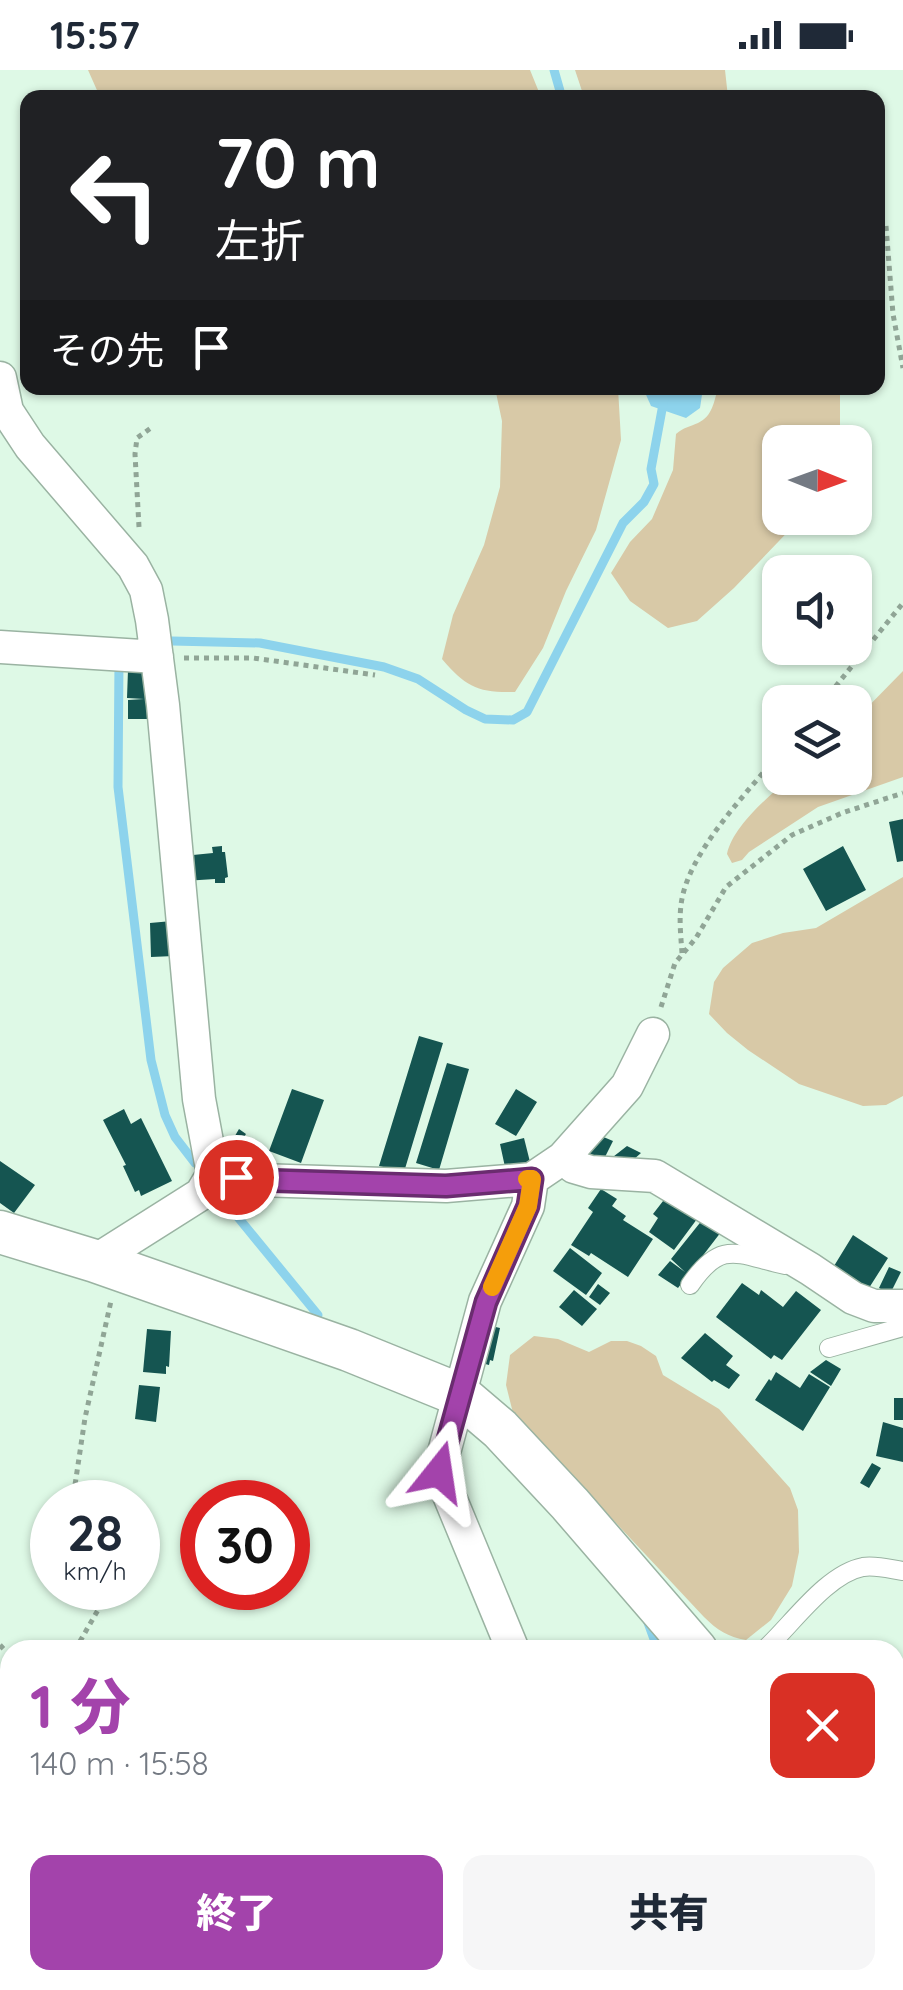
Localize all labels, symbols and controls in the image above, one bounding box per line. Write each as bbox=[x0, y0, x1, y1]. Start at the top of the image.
text: 15:57 bbox=[50, 11, 140, 59]
text: 70 m bbox=[215, 118, 381, 206]
icon: left bbox=[50, 130, 180, 260]
text: 左折 bbox=[215, 212, 305, 268]
icon: arrive bbox=[184, 320, 239, 375]
text: その先 bbox=[50, 326, 164, 374]
north arrow bbox=[762, 425, 872, 535]
map controls bbox=[762, 425, 872, 795]
button: sound bbox=[762, 555, 872, 665]
button: layers bbox=[762, 685, 872, 795]
pin bbox=[194, 1135, 279, 1220]
icon: arrive bbox=[209, 1150, 264, 1205]
position arrow bbox=[387, 1420, 491, 1524]
speed limit sign: 30 bbox=[180, 1480, 310, 1610]
text: 28 bbox=[67, 1501, 123, 1564]
text: km/h bbox=[63, 1555, 127, 1586]
text: 1 分 bbox=[30, 1668, 130, 1743]
button: close bbox=[770, 1673, 875, 1778]
text: 140 m · 15:58 bbox=[30, 1743, 209, 1783]
button: 終了 bbox=[30, 1855, 443, 1970]
button: 共有 bbox=[463, 1855, 875, 1970]

